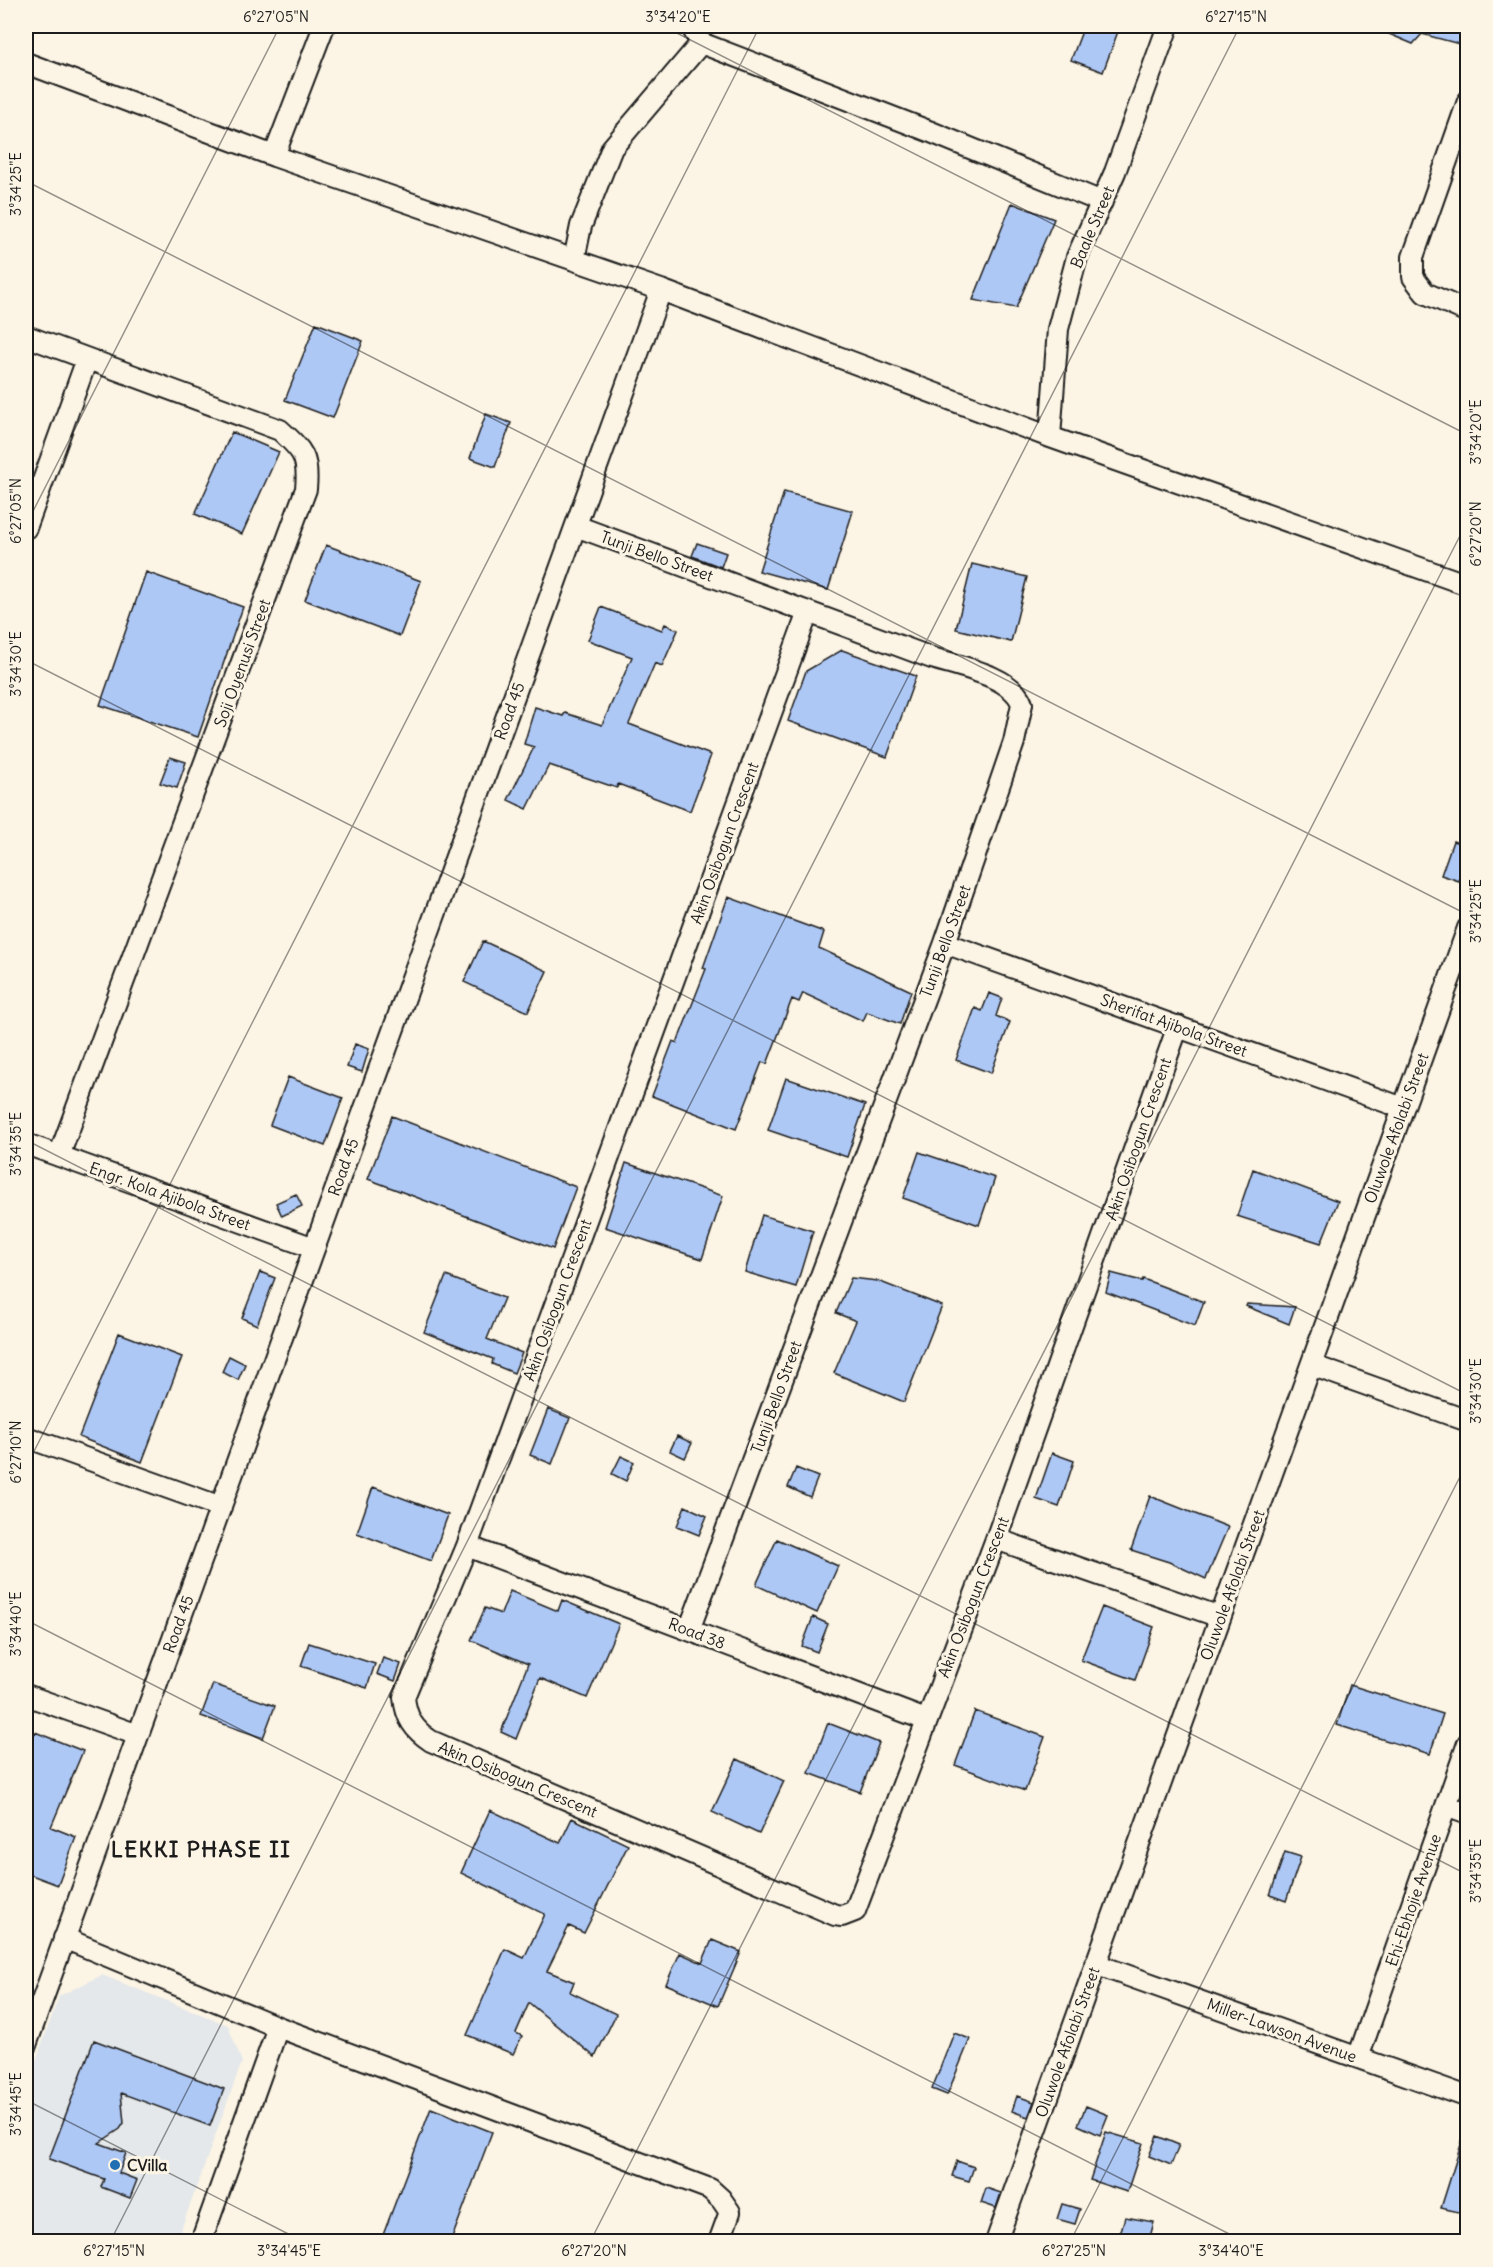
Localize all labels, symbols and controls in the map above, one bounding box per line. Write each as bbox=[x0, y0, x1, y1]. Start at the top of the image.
text: 6°27'05"N bbox=[243, 7, 309, 26]
text: 3°34'20"E bbox=[645, 7, 711, 26]
text: 6°27'15"N bbox=[1205, 7, 1267, 26]
text: 3°34'25"E bbox=[6, 152, 25, 216]
street label: Baale Street bbox=[1066, 182, 1119, 271]
text: 3°34'20"E bbox=[1466, 399, 1485, 465]
text: 6°27'05"N bbox=[6, 478, 25, 544]
text: 6°27'20"N bbox=[1466, 501, 1485, 567]
street label: Tunji Bello Street bbox=[598, 526, 717, 586]
street label: Soji Oyenusi Street bbox=[210, 596, 275, 730]
text: 3°34'30"E bbox=[6, 631, 25, 697]
street label: Road 45 bbox=[489, 679, 529, 743]
street label: Akin Osibogun Crescent bbox=[685, 759, 763, 927]
text: 3°34'25"E bbox=[1466, 879, 1485, 943]
street label: Tunji Bello Street bbox=[915, 881, 975, 1000]
street label: Sherifat Ajibola Street bbox=[1098, 989, 1251, 1061]
street label: Oluwole Afolabi Street bbox=[1359, 1049, 1433, 1206]
street label: Akin Osibogun Crescent bbox=[1101, 1054, 1175, 1223]
text: 3°34'35"E bbox=[6, 1111, 25, 1176]
street label: Road 45 bbox=[323, 1135, 363, 1199]
street label: Engr. Kola Ajibola Street bbox=[87, 1158, 254, 1235]
street label: Akin Osibogun Crescent bbox=[518, 1216, 596, 1384]
street label: Tunji Bello Street bbox=[746, 1337, 806, 1456]
text: 3°34'30"E bbox=[1466, 1358, 1485, 1424]
text: 6°27'10"N bbox=[6, 1420, 25, 1484]
street label: Oluwole Afolabi Street bbox=[1195, 1506, 1269, 1663]
street label: Akin Osibogun Crescent bbox=[933, 1513, 1013, 1680]
text: 3°34'40"E bbox=[6, 1591, 25, 1657]
street label: Road 45 bbox=[158, 1592, 198, 1656]
street label: Road 38 bbox=[666, 1613, 728, 1653]
street label: Akin Osibogun Crescent bbox=[435, 1736, 601, 1822]
street label: Ehi-Ebhojie Avenue bbox=[1381, 1831, 1445, 1969]
district label: LEKKI PHASE II bbox=[111, 1835, 291, 1863]
text: 3°34'35"E bbox=[1466, 1838, 1485, 1903]
street label: Oluwole Afolabi Street bbox=[1030, 1963, 1104, 2120]
street label: Miller-Lawson Avenue bbox=[1204, 1994, 1360, 2066]
text: 3°34'45"E bbox=[6, 2072, 25, 2136]
place label: CVilla bbox=[127, 2155, 167, 2175]
marker: CVilla bbox=[108, 2158, 122, 2172]
text: 6°27'15"N bbox=[83, 2241, 145, 2260]
text: 3°34'45"E bbox=[257, 2241, 321, 2260]
text: 6°27'20"N bbox=[561, 2241, 627, 2260]
text: 6°27'25"N bbox=[1042, 2241, 1106, 2260]
text: 3°34'40"E bbox=[1198, 2241, 1264, 2260]

